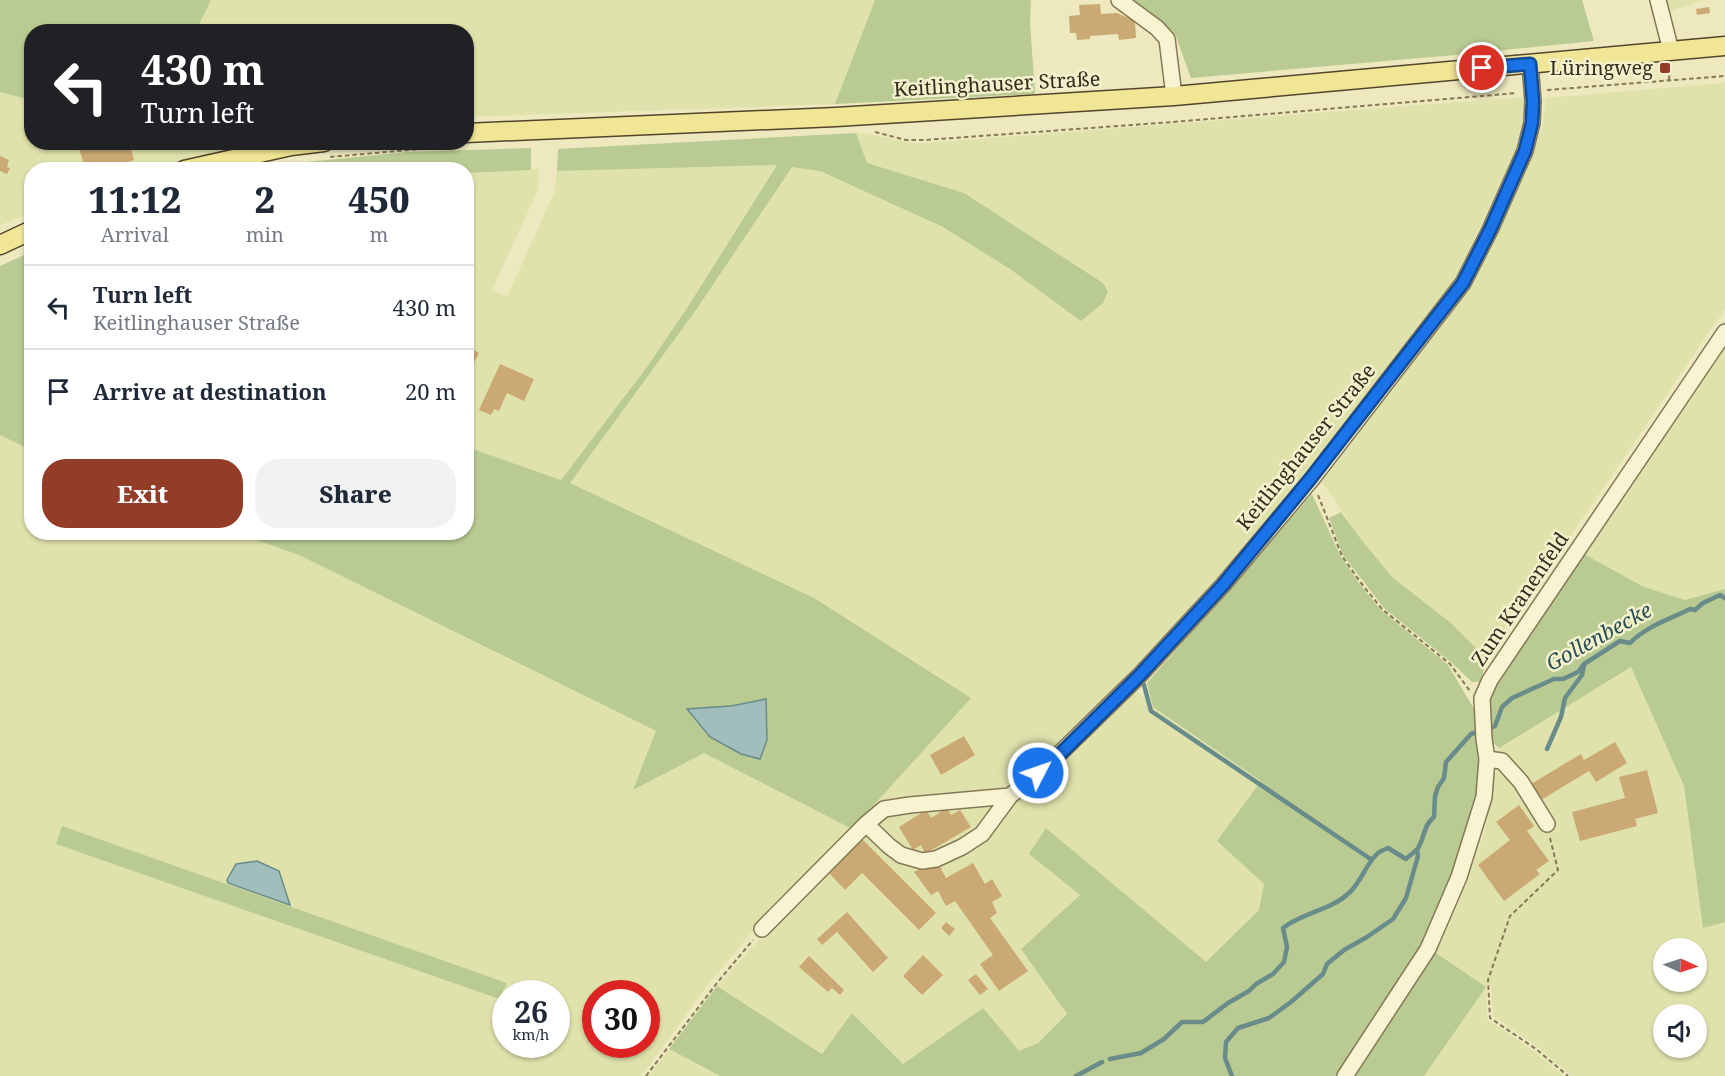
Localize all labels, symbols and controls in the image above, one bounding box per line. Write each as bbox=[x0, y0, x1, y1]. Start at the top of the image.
text: 430 m bbox=[141, 40, 265, 97]
pin bbox=[1456, 42, 1507, 93]
icon: left bbox=[42, 48, 120, 126]
icon: arrive bbox=[1465, 51, 1498, 84]
place label: Lüringweg bbox=[1550, 54, 1653, 81]
marker: Lüringweg bbox=[1658, 61, 1672, 75]
street label: Keitlinghauser Straße bbox=[893, 65, 1101, 102]
text: Turn left bbox=[141, 94, 254, 131]
text: 11:12 bbox=[88, 175, 181, 224]
text: 2 bbox=[255, 175, 275, 224]
text: 450 bbox=[348, 175, 410, 224]
text: Arrival bbox=[101, 221, 169, 248]
text: min bbox=[246, 221, 284, 248]
text: m bbox=[370, 221, 388, 248]
text: Turn left bbox=[93, 279, 192, 309]
icon: left bbox=[42, 291, 75, 324]
text: 430 m bbox=[393, 292, 456, 322]
text: Keitlinghauser Straße bbox=[93, 309, 300, 336]
street label: Keitlinghauser Straße bbox=[1230, 358, 1381, 536]
icon: arrive bbox=[42, 375, 75, 408]
text: Arrive at destination bbox=[93, 376, 327, 406]
text: 20 m bbox=[405, 376, 456, 406]
button: Exit bbox=[42, 459, 243, 528]
button: Share bbox=[255, 459, 456, 528]
street label: Zum Kranenfeld bbox=[1465, 527, 1574, 671]
water label: Gollenbecke bbox=[1541, 596, 1656, 677]
position arrow bbox=[1006, 741, 1070, 805]
north arrow bbox=[1653, 938, 1707, 992]
map controls bbox=[1653, 938, 1707, 1058]
speed limit sign: 30 bbox=[582, 980, 660, 1058]
text: 26 bbox=[514, 991, 548, 1032]
button: sound bbox=[1653, 1004, 1707, 1058]
text: km/h bbox=[513, 1024, 549, 1044]

